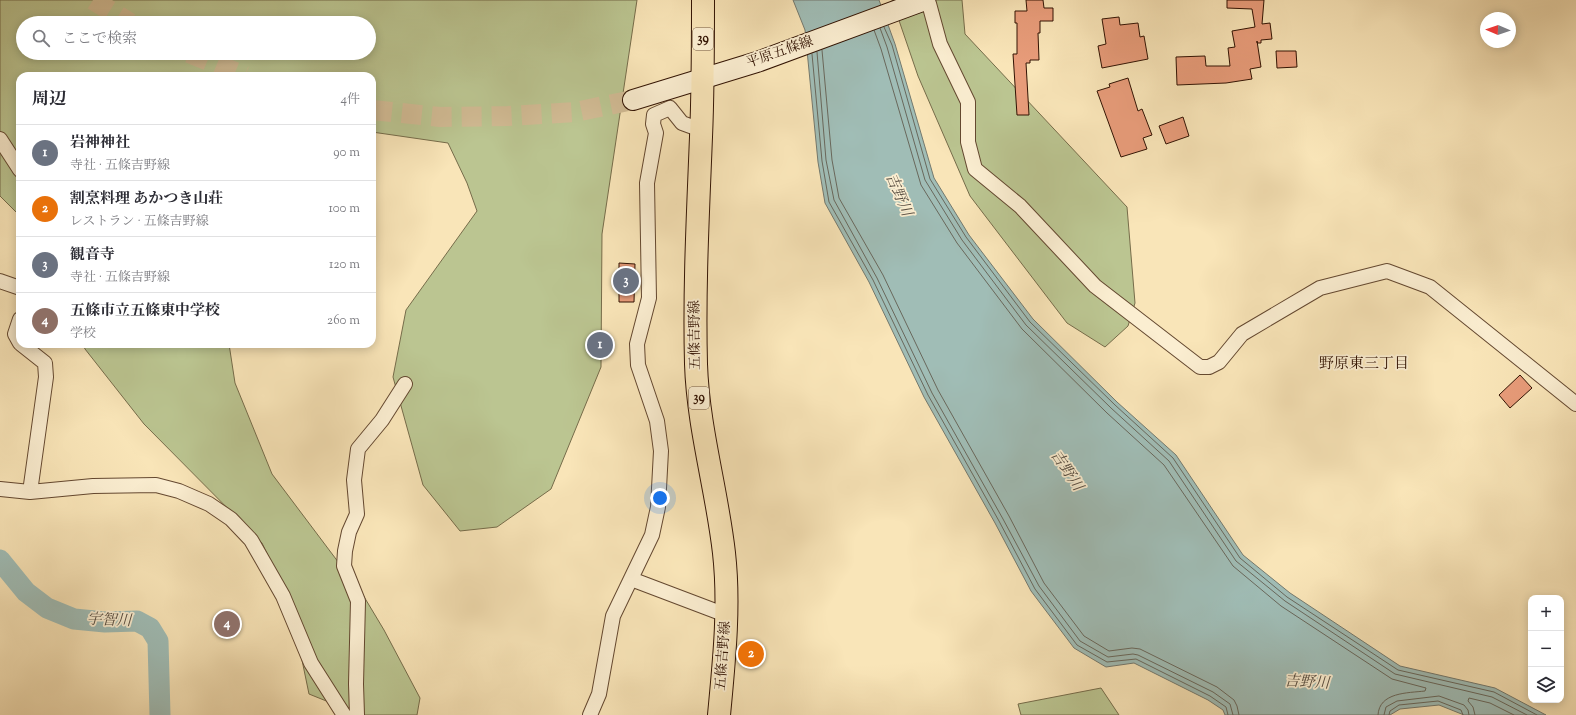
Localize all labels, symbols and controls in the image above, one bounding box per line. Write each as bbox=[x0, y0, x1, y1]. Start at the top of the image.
north arrow bbox=[1480, 12, 1516, 48]
search box bbox=[16, 16, 376, 60]
icon: search bbox=[30, 27, 52, 49]
road number: 39 bbox=[693, 28, 713, 50]
text: ここで検索 bbox=[62, 29, 137, 50]
street label: 平原五條線 bbox=[744, 32, 816, 74]
text: 周辺 bbox=[32, 88, 66, 112]
text: 4件 bbox=[340, 91, 360, 109]
text: 岩神神社 bbox=[70, 133, 130, 154]
text: 1 bbox=[43, 144, 47, 162]
text: 90 m bbox=[333, 144, 360, 162]
text: 寺社 · 五條吉野線 bbox=[70, 157, 170, 175]
water label: 吉野川 bbox=[880, 170, 917, 222]
text: 割烹料理 あかつき山荘 bbox=[70, 189, 223, 210]
text: 2 bbox=[42, 200, 48, 218]
text: 100 m bbox=[328, 200, 360, 218]
text: レストラン · 五條吉野線 bbox=[70, 213, 208, 231]
text: 観音寺 bbox=[70, 245, 115, 266]
text: 3 bbox=[42, 256, 48, 274]
text: 120 m bbox=[329, 256, 360, 274]
pin: 3 bbox=[613, 266, 639, 296]
text: 寺社 · 五條吉野線 bbox=[70, 269, 170, 287]
street label: 五條吉野線 bbox=[685, 300, 707, 370]
text: 五條市立五條東中学校 bbox=[70, 301, 220, 322]
text: 4 bbox=[42, 312, 48, 330]
text: 260 m bbox=[327, 312, 360, 330]
text: 学校 bbox=[70, 325, 96, 343]
pin: 1 bbox=[587, 330, 613, 360]
district label: 野原東三丁目 bbox=[1319, 354, 1409, 375]
road number: 39 bbox=[689, 387, 709, 409]
water label: 吉野川 bbox=[1045, 446, 1088, 497]
your location bbox=[650, 488, 670, 508]
map controls bbox=[1528, 595, 1564, 703]
button: + bbox=[1528, 595, 1564, 631]
pin: 4 bbox=[214, 609, 240, 639]
water label: 宇智川 bbox=[86, 610, 134, 632]
street label: 五條吉野線 bbox=[712, 620, 736, 692]
button: − bbox=[1528, 631, 1564, 667]
pin: 2 bbox=[738, 639, 764, 669]
button: layers bbox=[1528, 667, 1564, 703]
water label: 吉野川 bbox=[1284, 671, 1332, 695]

